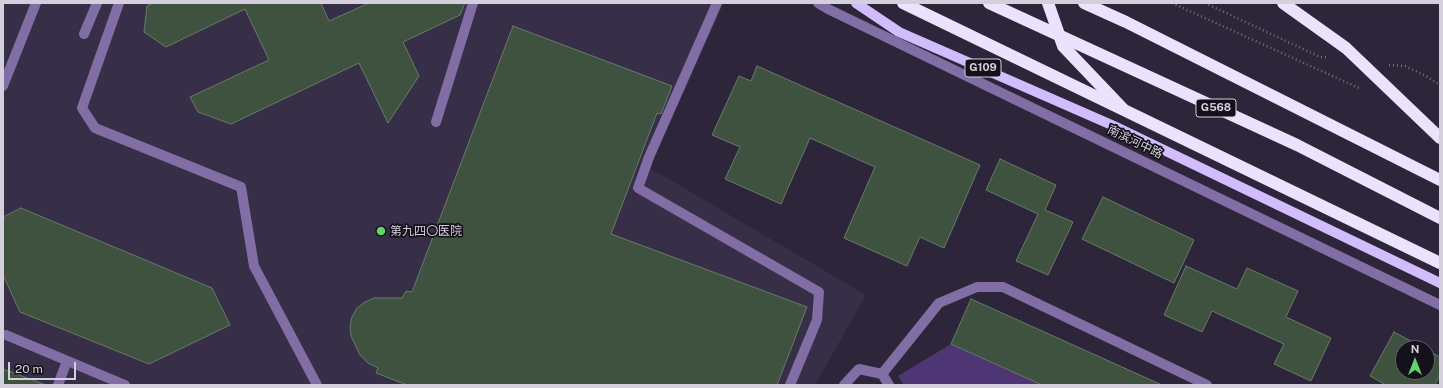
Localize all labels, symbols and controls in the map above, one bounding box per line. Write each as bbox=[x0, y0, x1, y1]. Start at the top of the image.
road number: G109 bbox=[965, 59, 1001, 77]
road number: G568 bbox=[1196, 99, 1236, 117]
street label: 南滨河中路 bbox=[1105, 122, 1165, 162]
place label: 第九四〇医院 bbox=[390, 224, 462, 238]
marker: 第九四〇医院 bbox=[375, 225, 387, 237]
north arrow bbox=[1395, 340, 1435, 380]
text: N bbox=[1411, 343, 1419, 355]
scale bar bbox=[10, 354, 78, 380]
text: 20 m bbox=[15, 362, 43, 376]

